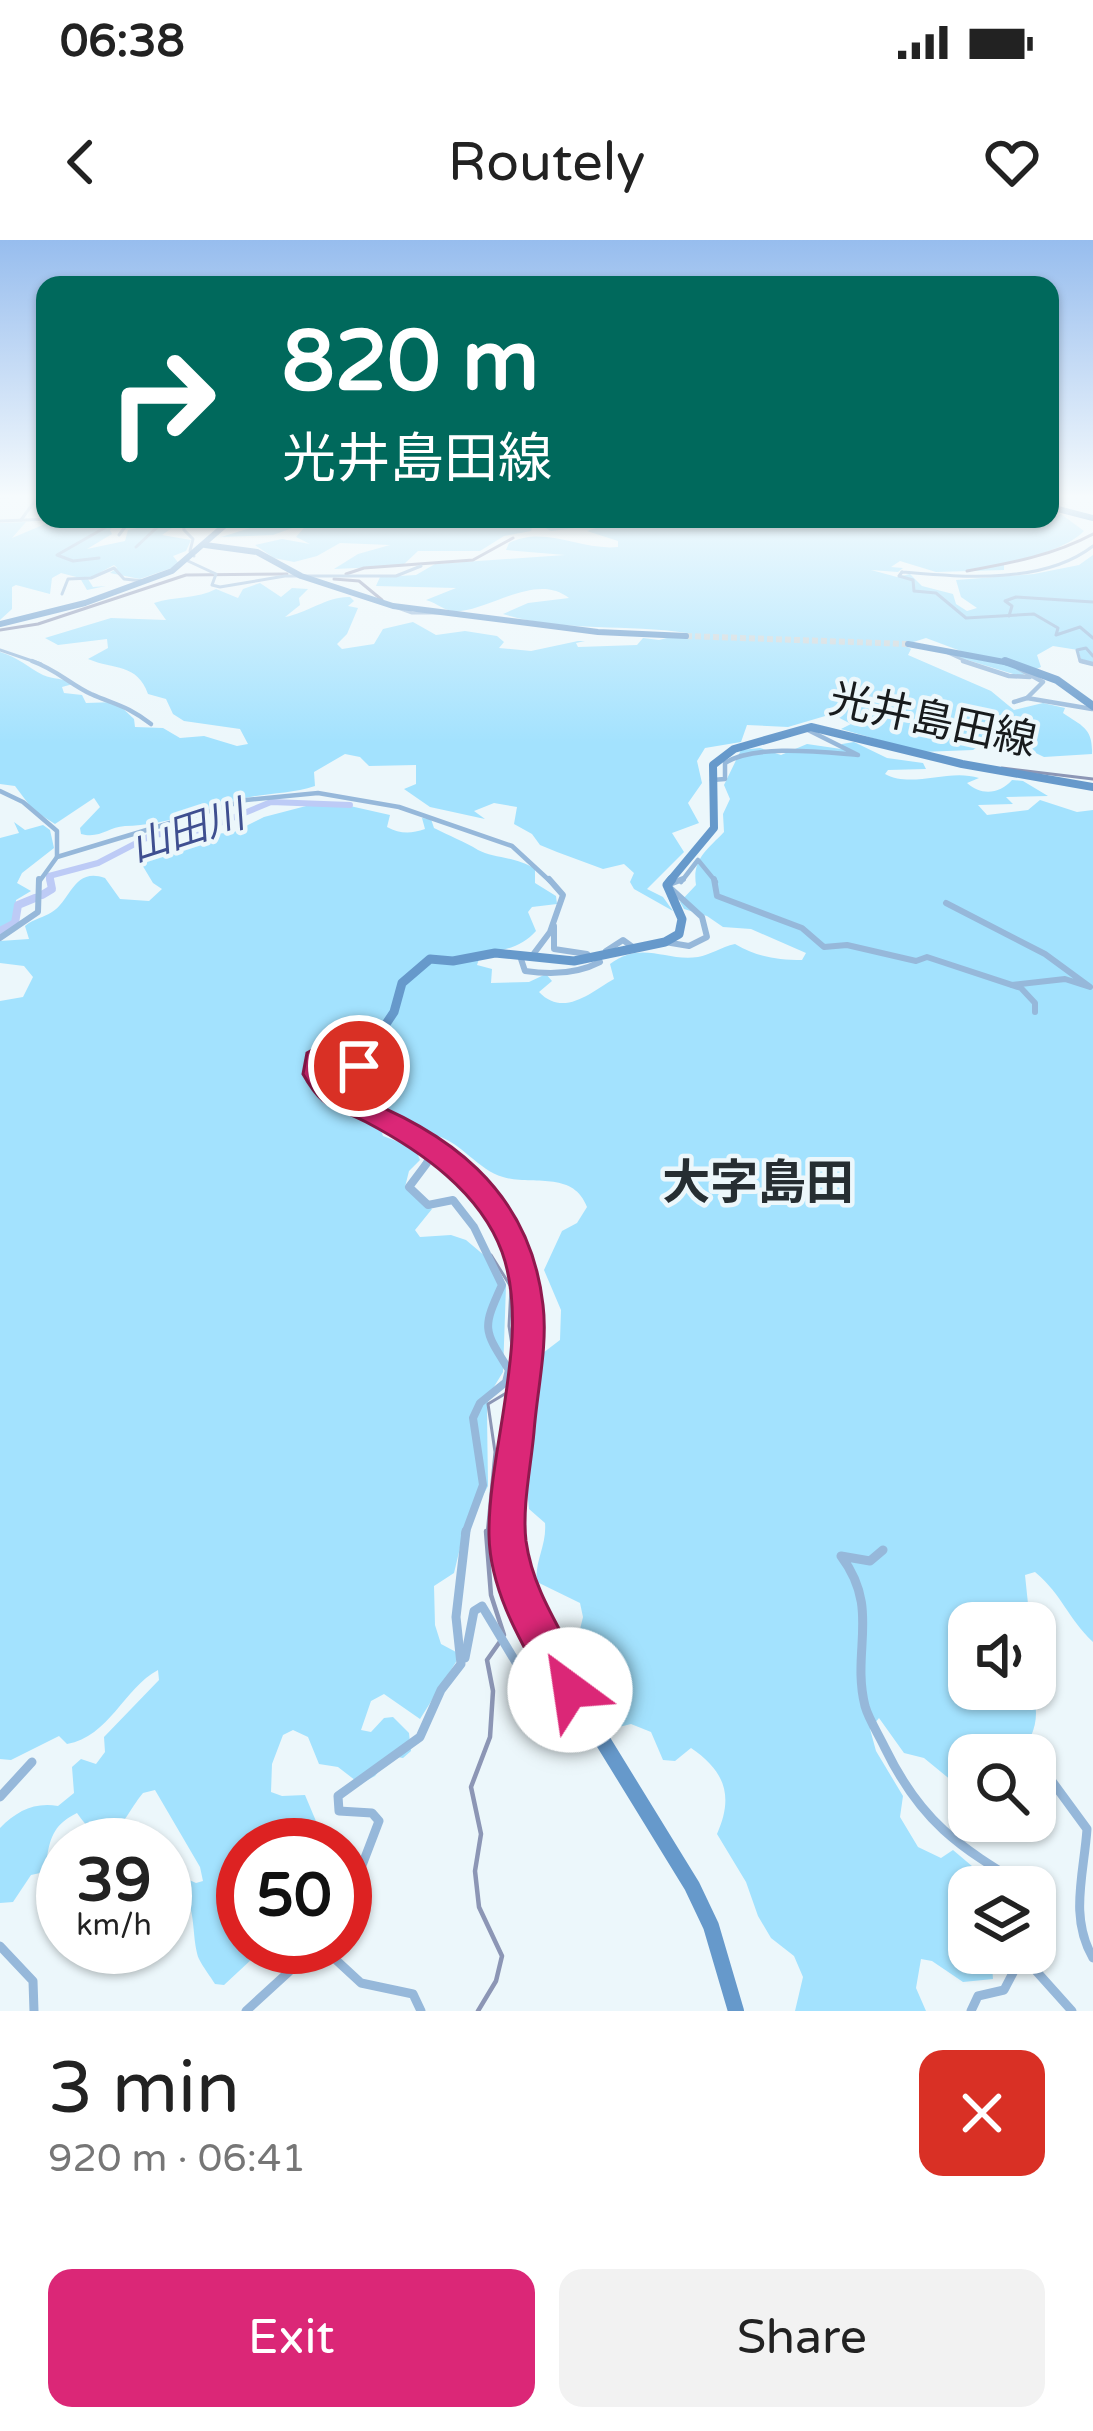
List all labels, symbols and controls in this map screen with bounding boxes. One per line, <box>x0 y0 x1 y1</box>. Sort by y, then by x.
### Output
text: 06:38 <box>60 15 185 69</box>
icon: back <box>48 129 114 195</box>
icon: heart <box>979 129 1045 195</box>
text: Routely <box>448 130 645 195</box>
text: 820 m <box>282 312 539 413</box>
icon: right <box>84 324 240 480</box>
text: 光井島田線 <box>282 427 552 492</box>
street label: 光井島田線 <box>825 674 1041 767</box>
water label: 山田川 <box>125 790 254 872</box>
pin <box>308 1015 410 1117</box>
icon: arrive <box>326 1033 392 1099</box>
district label: 大字島田 <box>662 1155 854 1213</box>
map controls <box>948 1602 1056 1974</box>
button: sound <box>948 1602 1056 1710</box>
position arrow <box>507 1627 633 1753</box>
button: search <box>948 1734 1056 1842</box>
speed limit sign: 50 <box>216 1818 372 1974</box>
text: 39 <box>76 1845 152 1917</box>
button: layers <box>948 1866 1056 1974</box>
text: km/h <box>76 1907 152 1944</box>
text: 3 min <box>48 2046 240 2133</box>
button: close <box>919 2050 1045 2176</box>
text: 920 m · 06:41 <box>48 2135 306 2182</box>
button: Exit <box>48 2269 535 2407</box>
button: Share <box>559 2269 1045 2407</box>

